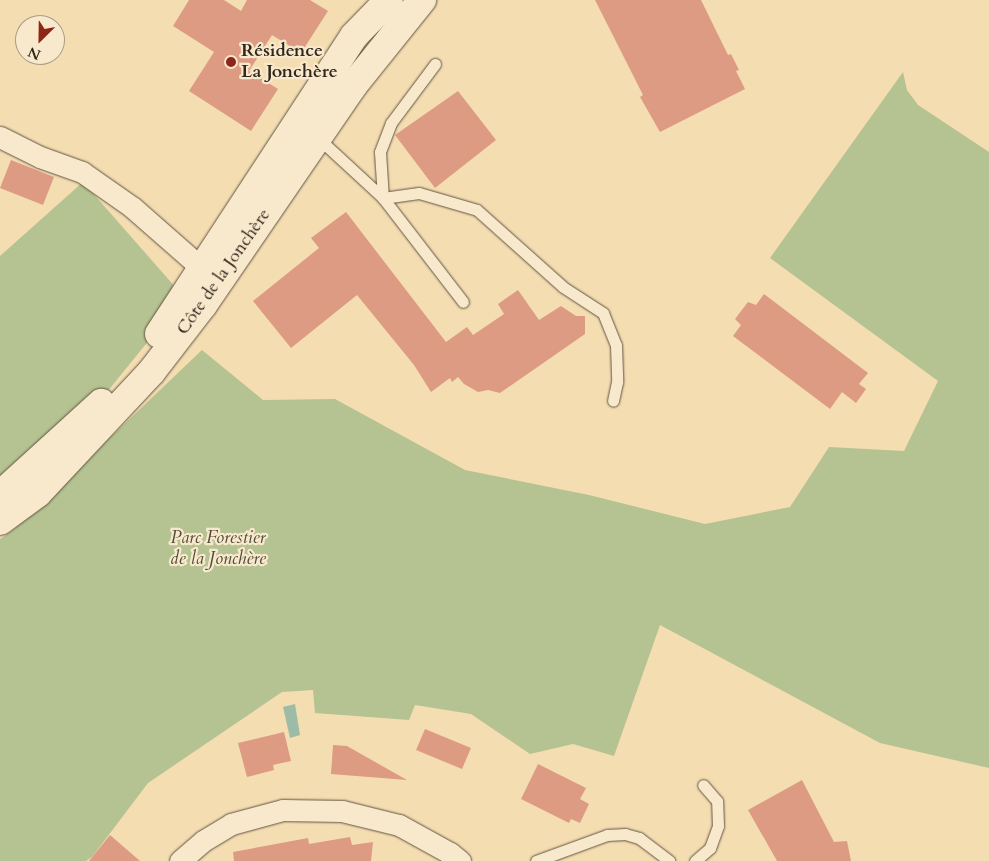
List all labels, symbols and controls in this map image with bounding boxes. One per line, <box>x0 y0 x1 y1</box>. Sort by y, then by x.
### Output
north arrow <box>15 15 65 65</box>
place label: Résidence La Jonchère <box>241 41 338 84</box>
text: N <box>25 42 44 64</box>
marker: Résidence La Jonchère <box>225 56 237 68</box>
street label: Côte de la Jonchère <box>172 205 276 339</box>
park label: Parc Forestier de la Jonchère <box>170 528 266 570</box>

